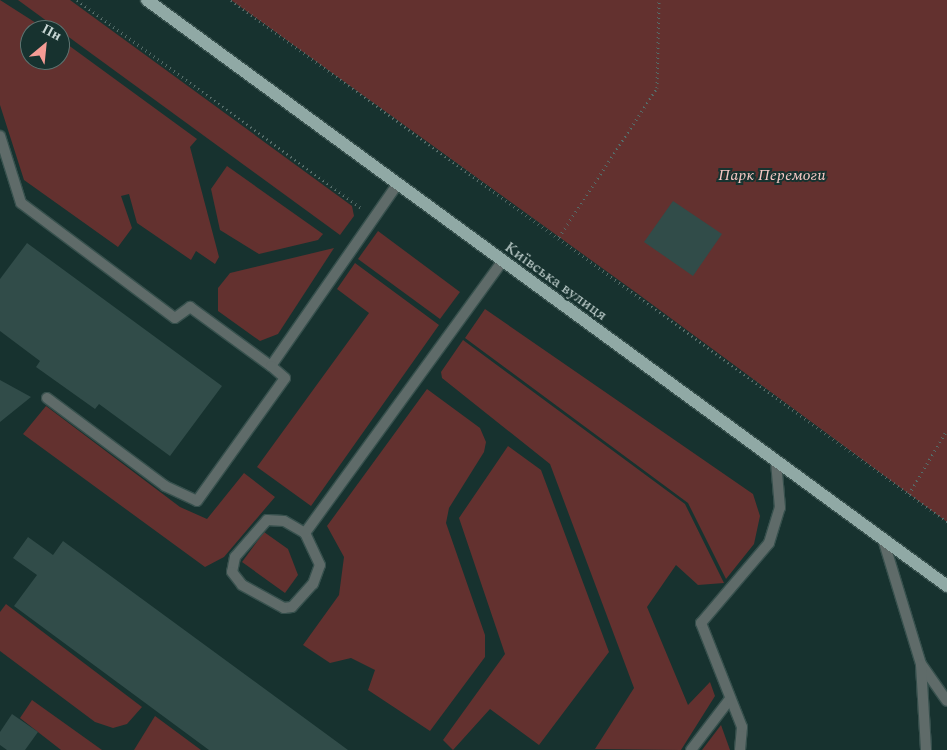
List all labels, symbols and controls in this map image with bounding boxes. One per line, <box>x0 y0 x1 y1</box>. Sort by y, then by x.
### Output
text: Пн <box>38 18 66 46</box>
north arrow <box>20 20 70 70</box>
park label: Парк Перемоги <box>718 165 826 185</box>
street label: Київська вулиця <box>501 237 611 325</box>

